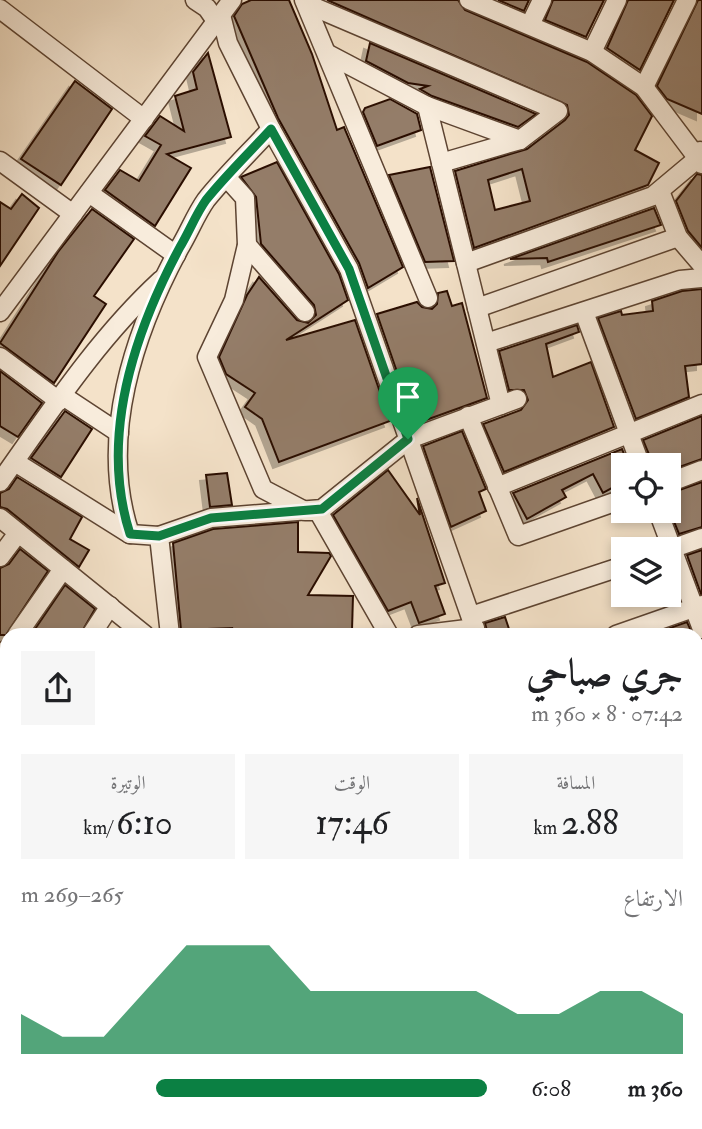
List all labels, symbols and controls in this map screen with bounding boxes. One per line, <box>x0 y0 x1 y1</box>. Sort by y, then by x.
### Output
pin <box>378 367 438 439</box>
icon: arrive <box>389 378 427 416</box>
map controls <box>611 453 681 607</box>
button: locate <box>611 453 681 523</box>
button: layers <box>611 537 681 607</box>
text: جري صباحي <box>527 649 683 697</box>
button: share <box>21 651 95 725</box>
text: 07:42 · 8 × 360 m <box>531 699 683 728</box>
text: الوتيرة <box>110 771 146 795</box>
text: الوقت <box>334 771 370 795</box>
text: المسافة <box>557 771 595 795</box>
text: 6:10 <box>116 801 173 845</box>
text: 17:46 <box>315 801 389 845</box>
text: 2.88 <box>561 801 619 845</box>
text: /km <box>83 816 116 840</box>
text: km <box>533 816 561 840</box>
text: 265–269 m <box>21 880 124 909</box>
text: الارتفاع <box>623 884 683 913</box>
text: 6:08 <box>531 1074 571 1103</box>
text: 360 m <box>628 1074 683 1103</box>

